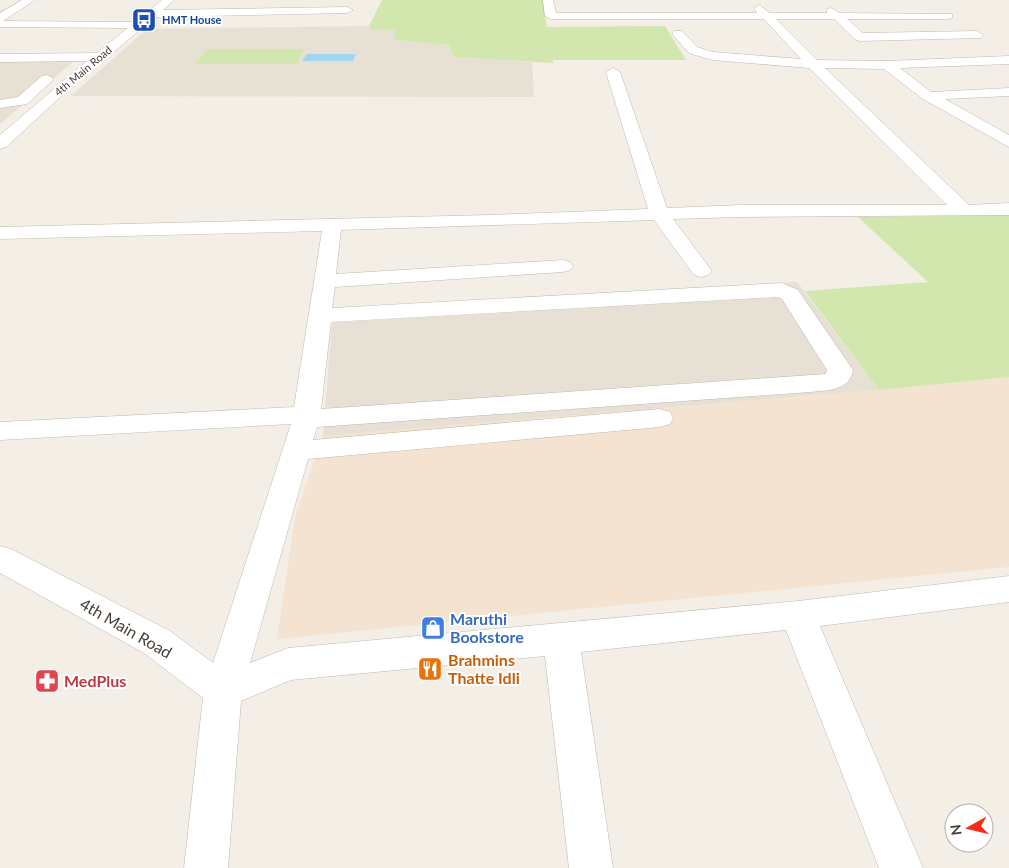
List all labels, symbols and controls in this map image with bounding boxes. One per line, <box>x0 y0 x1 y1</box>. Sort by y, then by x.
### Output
bus stop icon: HMT House <box>131 7 157 33</box>
place label: HMT House <box>162 13 221 26</box>
street label: 4th Main Road <box>51 43 114 98</box>
street label: 4th Main Road <box>77 594 176 662</box>
place label: Maruthi Bookstore <box>450 609 524 646</box>
shop icon: Maruthi Bookstore <box>420 615 446 641</box>
place label: Brahmins Thatte Idli <box>448 650 520 687</box>
restaurant icon: Brahmins Thatte Idli <box>417 656 443 682</box>
pharmacy icon: MedPlus <box>34 668 60 694</box>
place label: MedPlus <box>64 671 126 690</box>
north arrow <box>944 803 994 853</box>
text: N <box>946 823 965 836</box>

